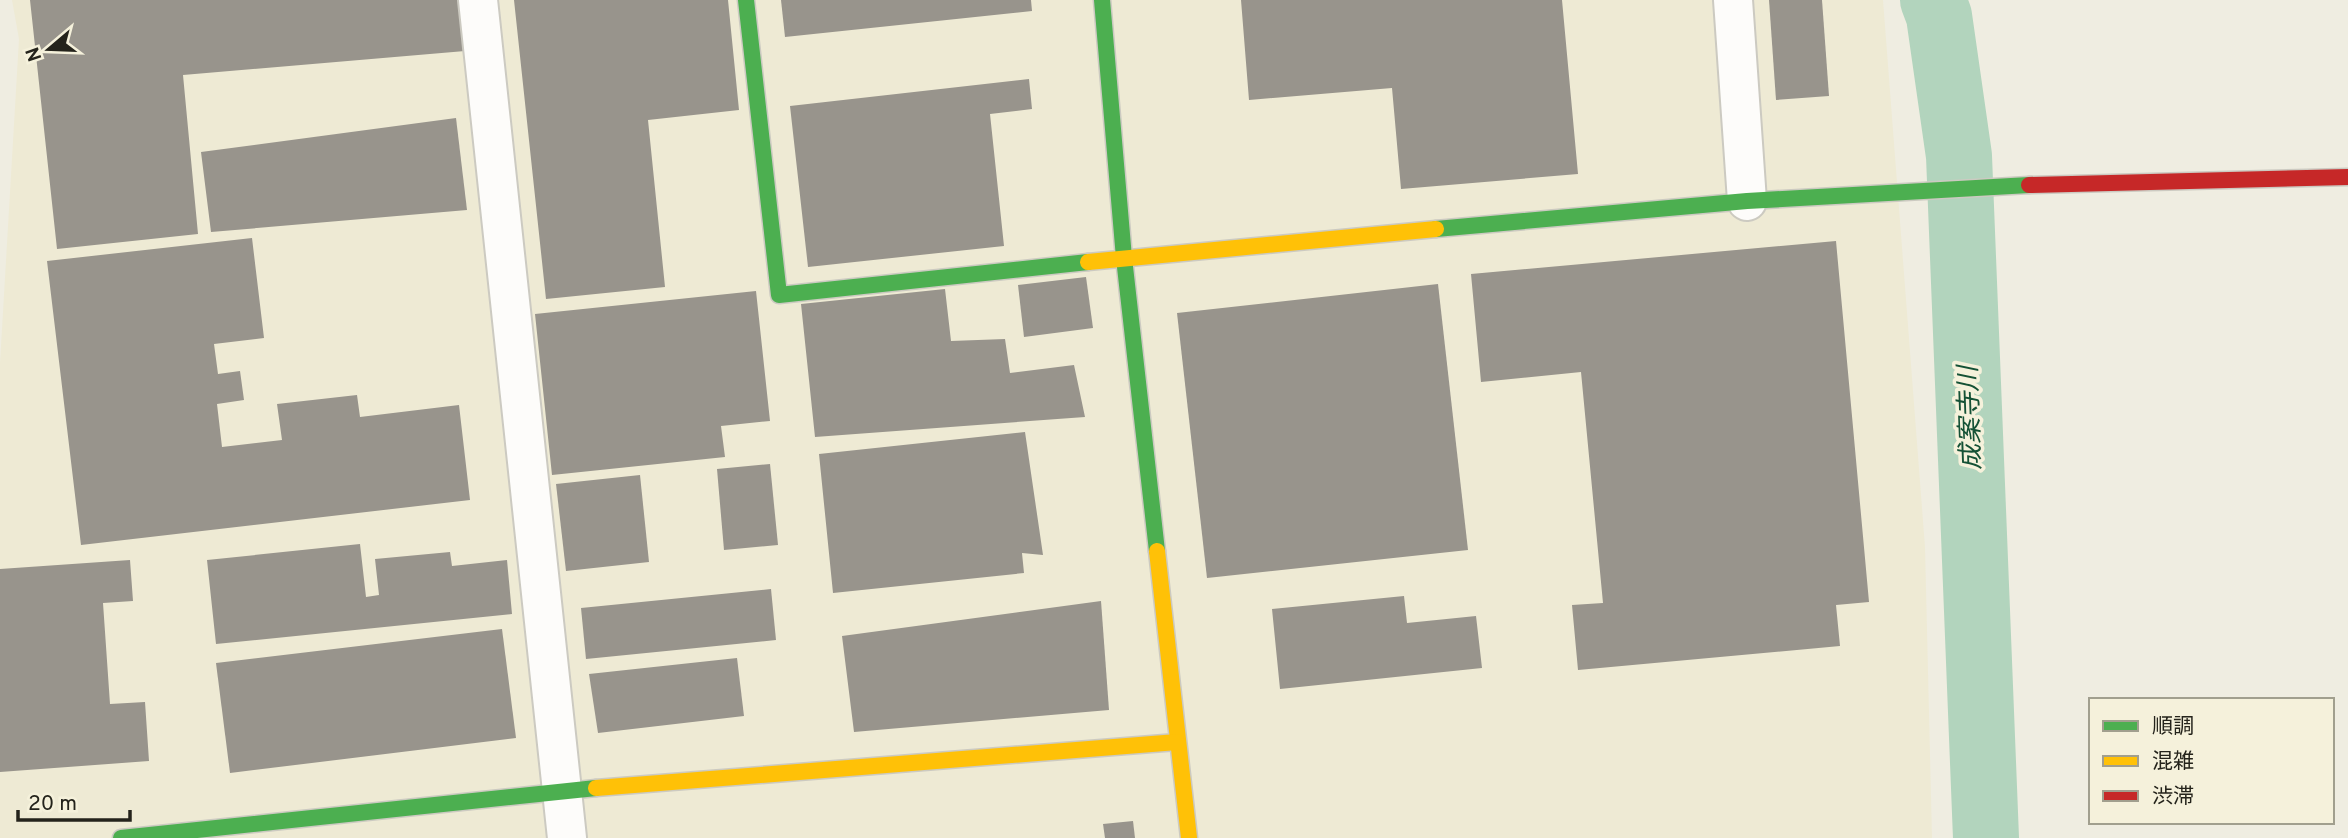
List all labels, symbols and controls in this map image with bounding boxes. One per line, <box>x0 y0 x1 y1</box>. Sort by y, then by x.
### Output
north arrow <box>14 14 84 84</box>
text: N <box>21 44 48 64</box>
water label: 成案寺川 <box>1953 362 1990 470</box>
legend <box>2089 698 2334 824</box>
text: 順調 <box>2152 714 2194 741</box>
text: 混雑 <box>2152 749 2194 776</box>
scale bar <box>18 778 130 822</box>
text: 渋滞 <box>2152 784 2194 811</box>
text: 20 m <box>28 791 77 818</box>

